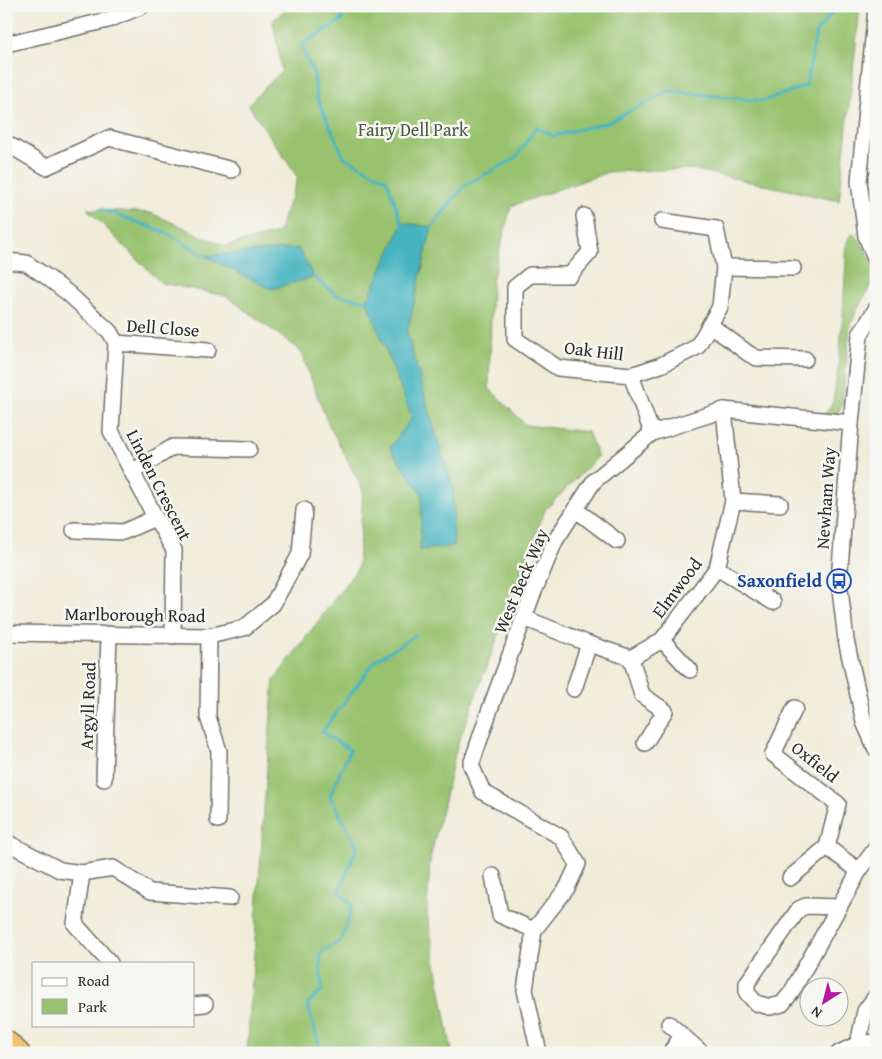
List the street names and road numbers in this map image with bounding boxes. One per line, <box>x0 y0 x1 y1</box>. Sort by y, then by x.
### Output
street label: Dell Close <box>126 311 200 344</box>
street label: Oak Hill <box>563 333 625 368</box>
street label: Linden Crescent <box>120 425 199 546</box>
street label: Newham Way <box>808 446 843 550</box>
street label: West Beck Way <box>486 524 555 638</box>
street label: Elmwood <box>645 552 708 624</box>
street label: Marlborough Road <box>64 600 206 629</box>
street label: Argyll Road <box>72 661 103 750</box>
street label: Oxfield <box>786 734 845 789</box>

